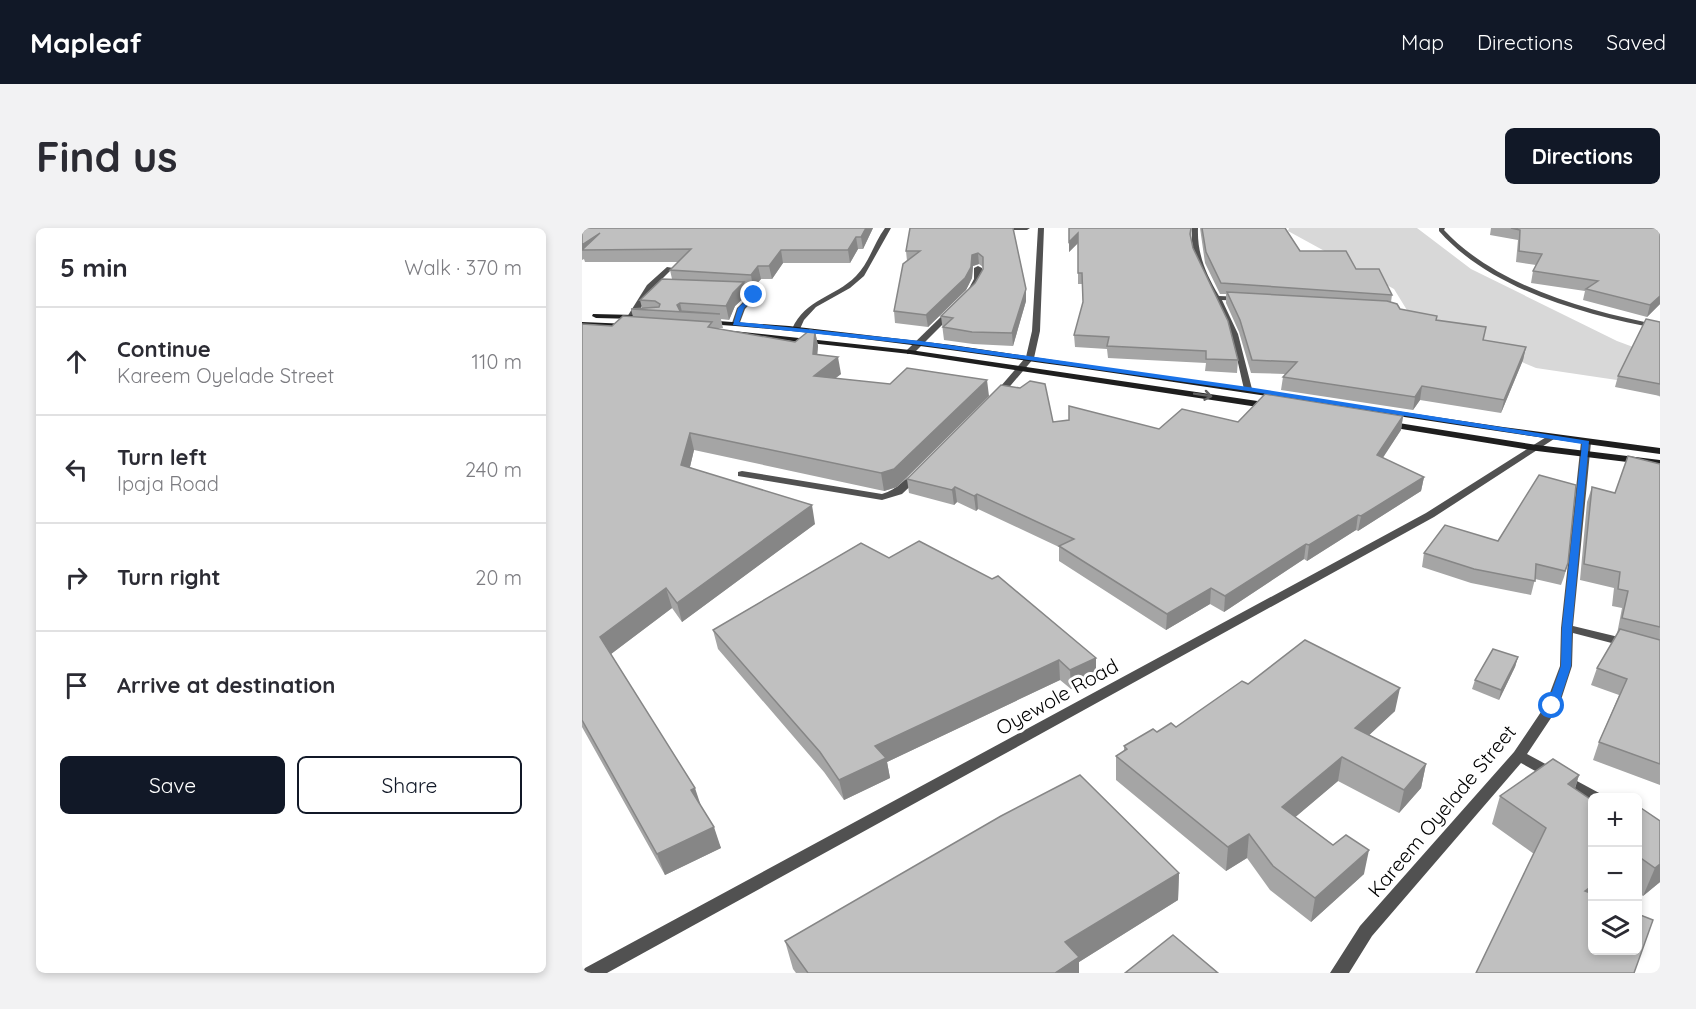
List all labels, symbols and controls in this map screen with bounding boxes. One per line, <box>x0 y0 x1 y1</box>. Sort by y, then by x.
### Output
text: Mapleaf <box>30 25 142 60</box>
text: Map <box>1401 29 1444 55</box>
text: Directions <box>1477 29 1573 55</box>
text: Saved <box>1606 29 1666 55</box>
button: Directions <box>1505 128 1660 184</box>
text: Find us <box>36 130 178 183</box>
text: 5 min <box>60 251 128 284</box>
text: Walk · 370 m <box>404 255 522 280</box>
route end <box>740 281 766 307</box>
text: Continue <box>117 335 211 363</box>
icon: ahead <box>60 345 93 378</box>
text: 110 m <box>472 349 522 374</box>
text: Kareem Oyelade Street <box>117 363 334 388</box>
one-way arrow <box>1193 390 1212 401</box>
text: Turn left <box>117 443 207 471</box>
icon: left <box>60 453 93 486</box>
text: 240 m <box>465 457 522 482</box>
text: Ipaja Road <box>117 471 219 496</box>
icon: right <box>60 561 93 594</box>
text: Turn right <box>117 563 221 591</box>
text: 20 m <box>475 565 522 590</box>
street label: Oyewole Road <box>991 653 1122 740</box>
icon: arrive <box>60 669 93 702</box>
text: Arrive at destination <box>117 671 335 699</box>
route start <box>1538 692 1564 718</box>
street label: Kareem Oyelade Street <box>1362 719 1521 902</box>
button: Save <box>60 756 285 814</box>
button: Share <box>297 756 522 814</box>
map controls <box>1588 793 1642 955</box>
button: + <box>1588 793 1642 847</box>
button: − <box>1588 847 1642 901</box>
button: layers <box>1588 901 1642 955</box>

